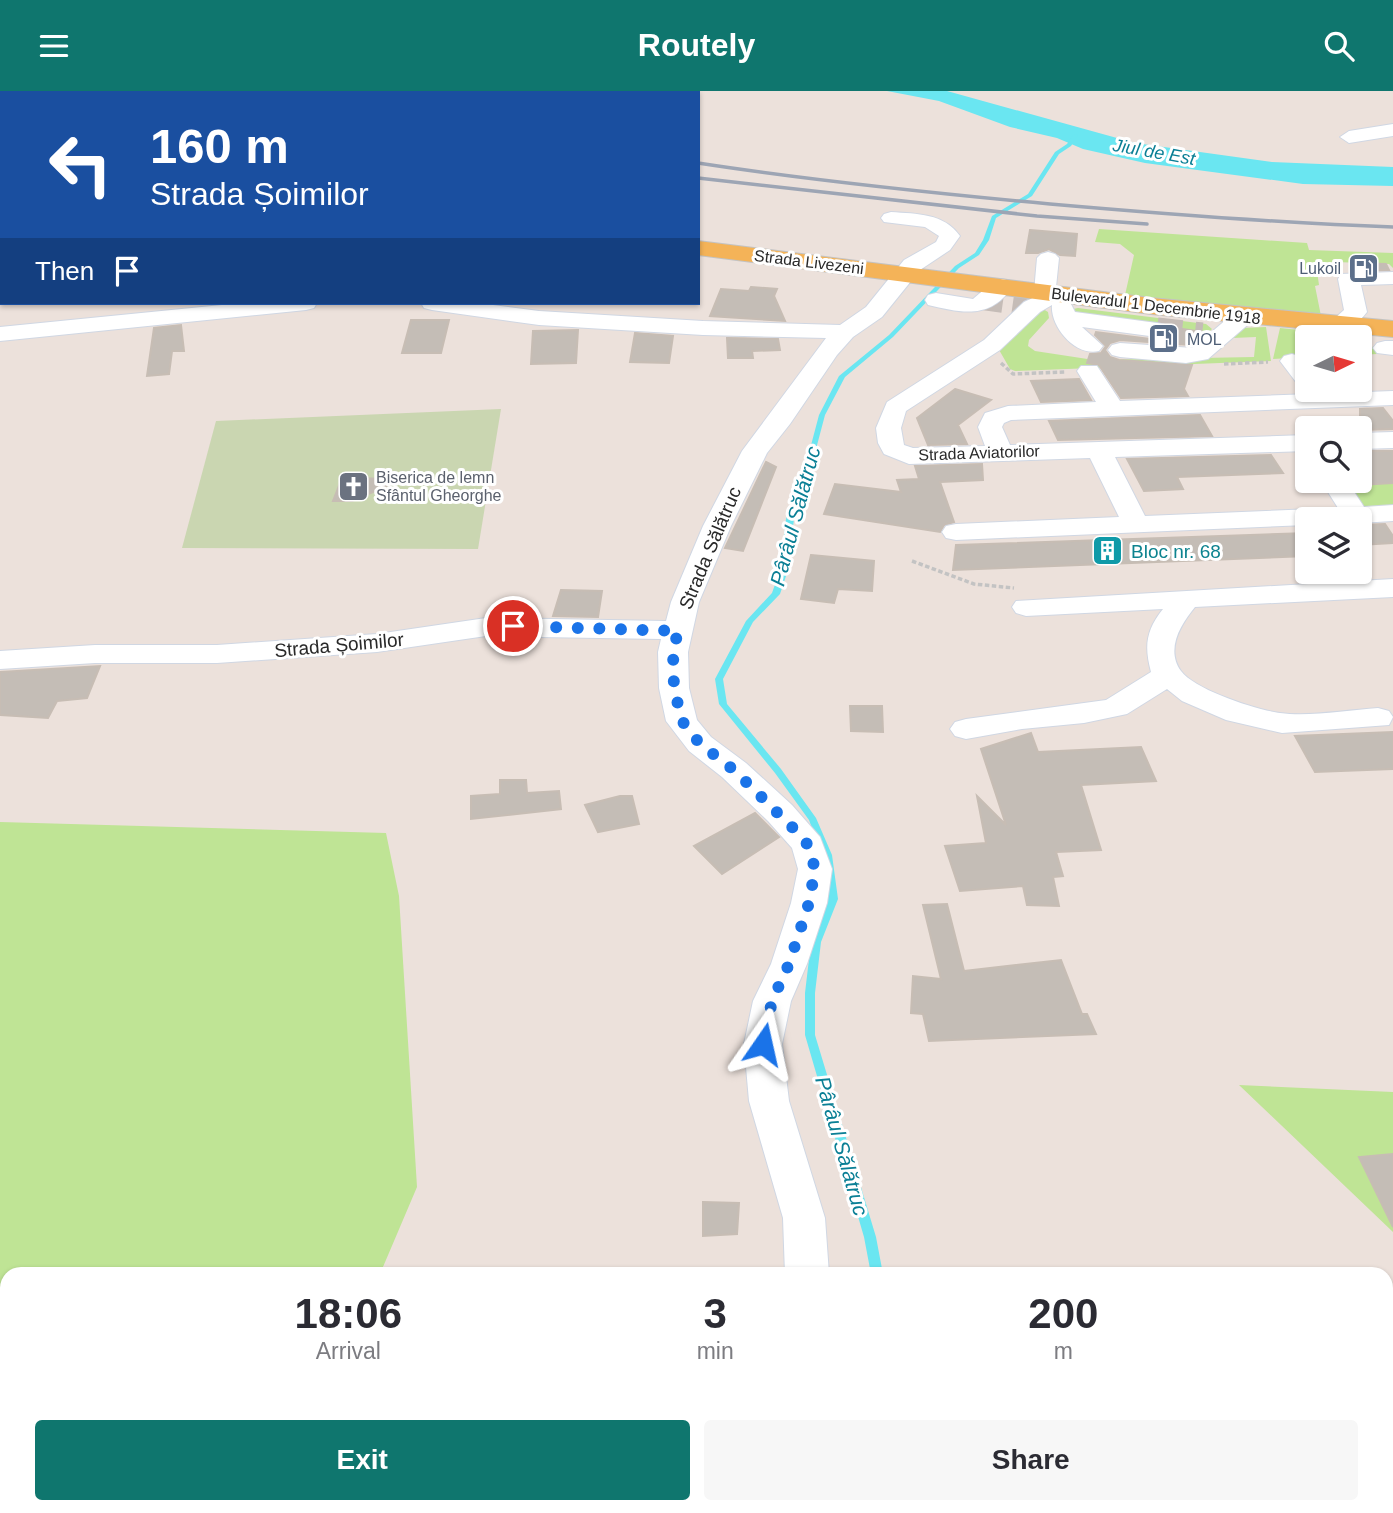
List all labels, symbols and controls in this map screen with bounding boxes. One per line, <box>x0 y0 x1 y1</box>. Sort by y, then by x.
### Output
icon: menu <box>35 27 73 65</box>
text: Routely <box>638 27 755 63</box>
icon: search <box>1320 27 1358 65</box>
icon: left <box>35 119 126 210</box>
text: 160 m <box>150 119 289 173</box>
water label: Jiul de Est <box>1110 135 1198 169</box>
text: Strada Șoimilor <box>150 176 369 212</box>
street label: Strada Livezeni <box>753 247 865 277</box>
fuel station icon: Lukoil <box>1347 251 1381 285</box>
icon: arrive <box>108 252 146 290</box>
text: Then <box>35 256 94 286</box>
place label: Lukoil <box>1299 260 1341 277</box>
street label: Bulevardul 1 Decembrie 1918 <box>1050 285 1262 327</box>
fuel station icon: MOL <box>1147 322 1181 356</box>
north arrow <box>1295 325 1372 403</box>
map controls <box>1295 325 1372 584</box>
place label: MOL <box>1187 331 1222 348</box>
button: search <box>1295 416 1372 493</box>
street label: Strada Aviatorilor <box>918 442 1041 464</box>
water label: Pârâul Sălătruc <box>765 443 825 588</box>
church icon: Biserica de lemn Sfântul Gheorghe <box>336 469 370 503</box>
place label: Biserica de lemn Sfântul Gheorghe <box>376 469 502 504</box>
street label: Strada Sălătruc <box>675 484 745 612</box>
button: layers <box>1295 507 1372 584</box>
building icon: Bloc nr. 68 <box>1091 534 1125 568</box>
place label: Bloc nr. 68 <box>1131 541 1221 562</box>
pin <box>483 596 543 656</box>
icon: arrive <box>494 607 532 645</box>
street label: Strada Șoimilor <box>273 629 405 661</box>
position arrow <box>726 1007 800 1081</box>
water label: Pârâul Sălătruc <box>811 1074 873 1219</box>
text: 18:06 <box>295 1290 402 1337</box>
text: 3 <box>703 1290 727 1337</box>
text: 200 <box>1028 1290 1098 1337</box>
text: Arrival <box>316 1338 381 1364</box>
text: min <box>697 1338 734 1364</box>
text: m <box>1054 1338 1073 1364</box>
button: Exit <box>35 1420 690 1500</box>
button: Share <box>704 1420 1358 1500</box>

